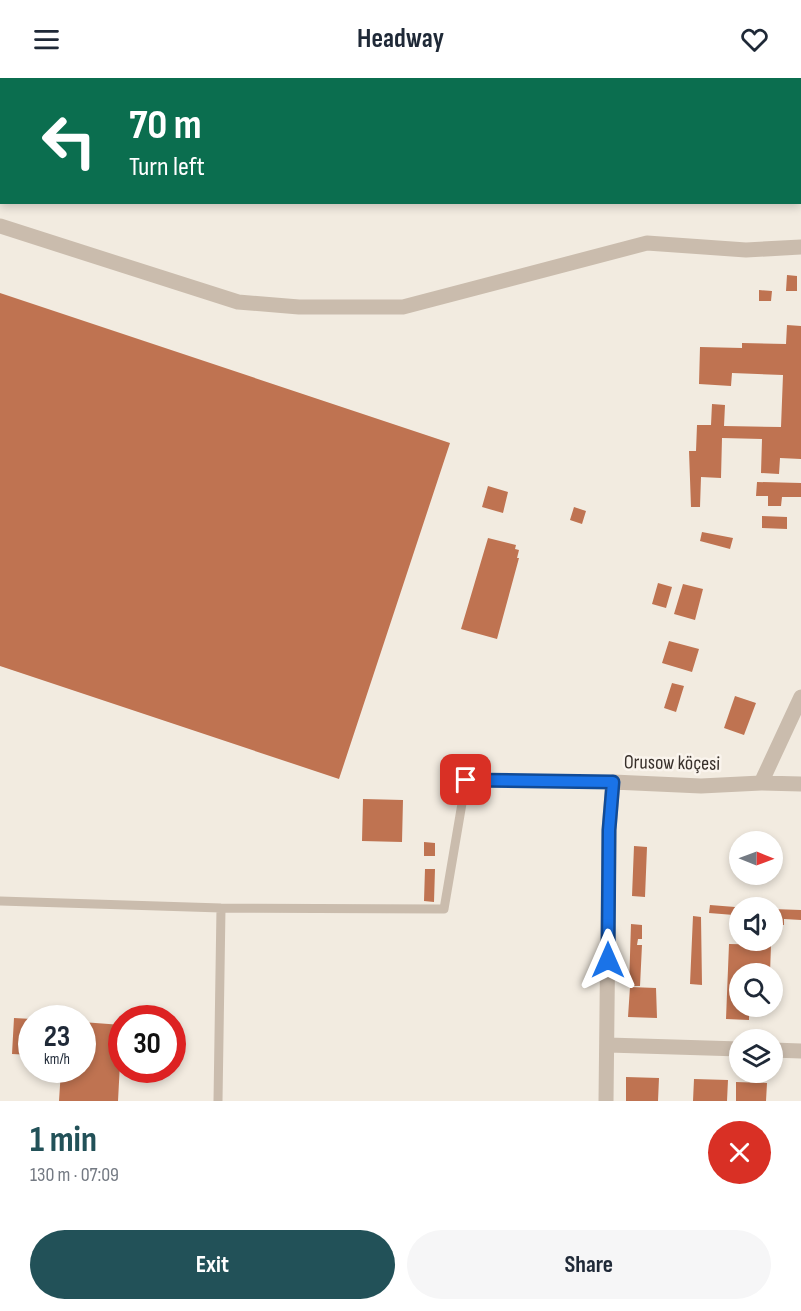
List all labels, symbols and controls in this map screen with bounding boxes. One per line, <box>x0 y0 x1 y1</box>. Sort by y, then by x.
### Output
icon: menu <box>30 23 63 56</box>
text: Headway <box>357 23 444 55</box>
icon: heart <box>738 23 771 56</box>
text: 70 m <box>129 100 202 151</box>
icon: left <box>30 102 108 180</box>
text: Turn left <box>129 151 205 183</box>
street label: Orusow köçesi <box>624 750 720 776</box>
pin <box>440 754 491 805</box>
icon: arrive <box>449 763 482 796</box>
north arrow <box>729 831 783 885</box>
map controls <box>729 831 783 1083</box>
button: sound <box>729 897 783 951</box>
position arrow <box>576 928 640 992</box>
button: search <box>729 963 783 1017</box>
speed limit sign: 30 <box>108 1005 186 1083</box>
text: 23 <box>44 1019 70 1055</box>
button: layers <box>729 1029 783 1083</box>
text: km/h <box>44 1050 70 1069</box>
text: 1 min <box>30 1119 97 1162</box>
button: close <box>708 1121 771 1184</box>
text: 130 m · 07:09 <box>30 1163 119 1187</box>
button: Exit <box>30 1230 395 1299</box>
button: Share <box>407 1230 771 1299</box>

